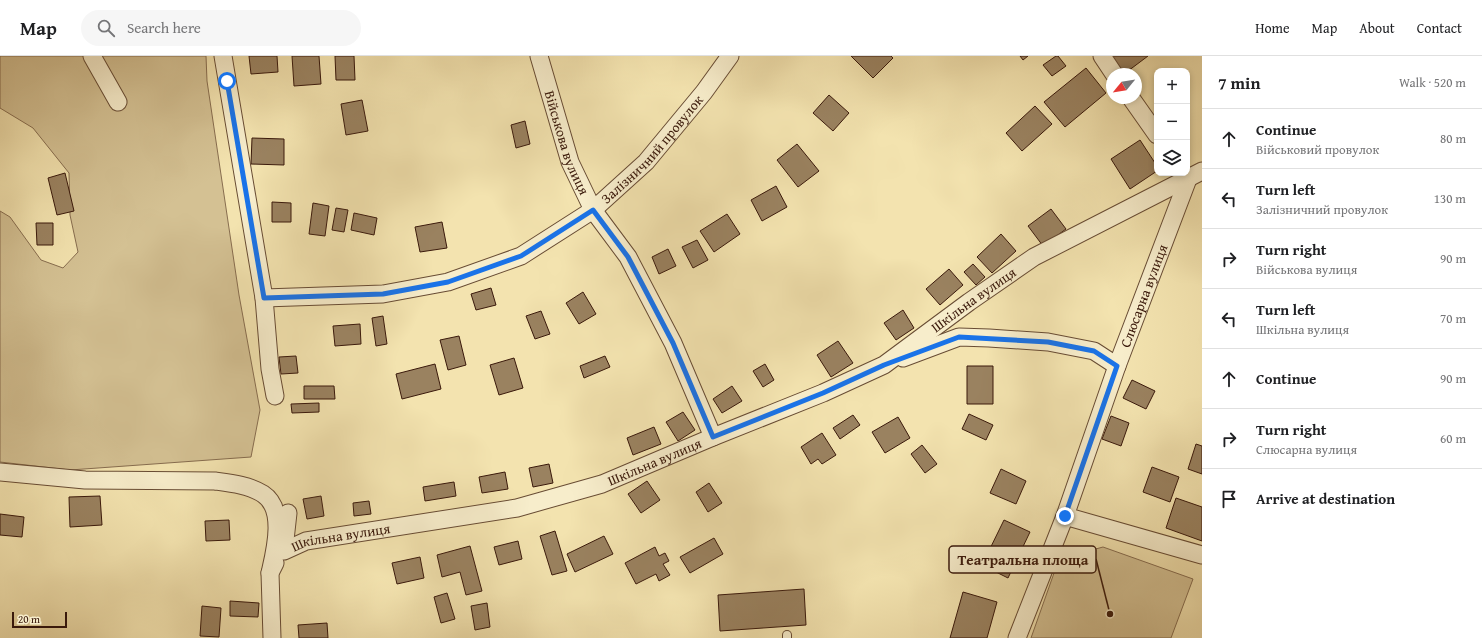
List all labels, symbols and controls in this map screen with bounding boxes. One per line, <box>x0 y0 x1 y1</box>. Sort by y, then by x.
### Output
search box <box>81 10 361 46</box>
text: Map <box>20 14 57 42</box>
icon: search <box>95 17 117 39</box>
text: Search here <box>127 17 201 38</box>
text: Home <box>1255 18 1290 38</box>
text: Map <box>1312 18 1337 38</box>
text: About <box>1359 18 1395 38</box>
text: Contact <box>1417 18 1462 38</box>
north arrow <box>1106 68 1142 104</box>
map controls <box>1154 68 1190 176</box>
button: + <box>1154 68 1190 104</box>
text: 7 min <box>1218 70 1260 95</box>
route start <box>218 72 236 90</box>
text: Walk · 520 m <box>1399 73 1466 92</box>
street label: Військова вулиця <box>540 88 594 198</box>
street label: Залізничний провулок <box>596 90 708 208</box>
button: − <box>1154 104 1190 140</box>
text: Continue <box>1256 119 1317 140</box>
icon: ahead <box>1218 128 1240 150</box>
text: 80 m <box>1440 129 1466 148</box>
button: layers <box>1154 140 1190 176</box>
text: Військовий провулок <box>1256 140 1379 159</box>
text: Turn left <box>1256 179 1315 200</box>
icon: left <box>1218 188 1240 210</box>
text: 130 m <box>1434 189 1466 208</box>
text: Залізничний провулок <box>1256 200 1388 219</box>
text: Turn right <box>1256 239 1327 260</box>
street label: Слюсарна вулиця <box>1115 241 1172 350</box>
icon: right <box>1218 248 1240 270</box>
text: 90 m <box>1440 249 1466 268</box>
text: Військова вулиця <box>1256 260 1357 279</box>
street label: Шкільна вулиця <box>927 262 1020 337</box>
text: Turn left <box>1256 299 1315 320</box>
icon: left <box>1218 308 1240 330</box>
text: 70 m <box>1440 309 1466 328</box>
text: Шкільна вулиця <box>1256 320 1349 339</box>
icon: ahead <box>1218 368 1240 390</box>
text: Continue <box>1256 368 1317 389</box>
text: 90 m <box>1440 369 1466 388</box>
text: Turn right <box>1256 419 1327 440</box>
icon: right <box>1218 428 1240 450</box>
text: 60 m <box>1440 429 1466 448</box>
street label: Шкільна вулиця <box>604 433 705 491</box>
text: Слюсарна вулиця <box>1256 440 1357 459</box>
icon: arrive <box>1218 488 1240 510</box>
text: Arrive at destination <box>1256 488 1395 509</box>
route end <box>1056 507 1074 525</box>
street label: Шкільна вулиця <box>288 518 392 556</box>
callout: Театральна площа <box>949 546 1096 573</box>
text: Театральна площа <box>958 549 1089 570</box>
scale bar <box>12 610 67 629</box>
text: 20 m <box>18 611 40 627</box>

